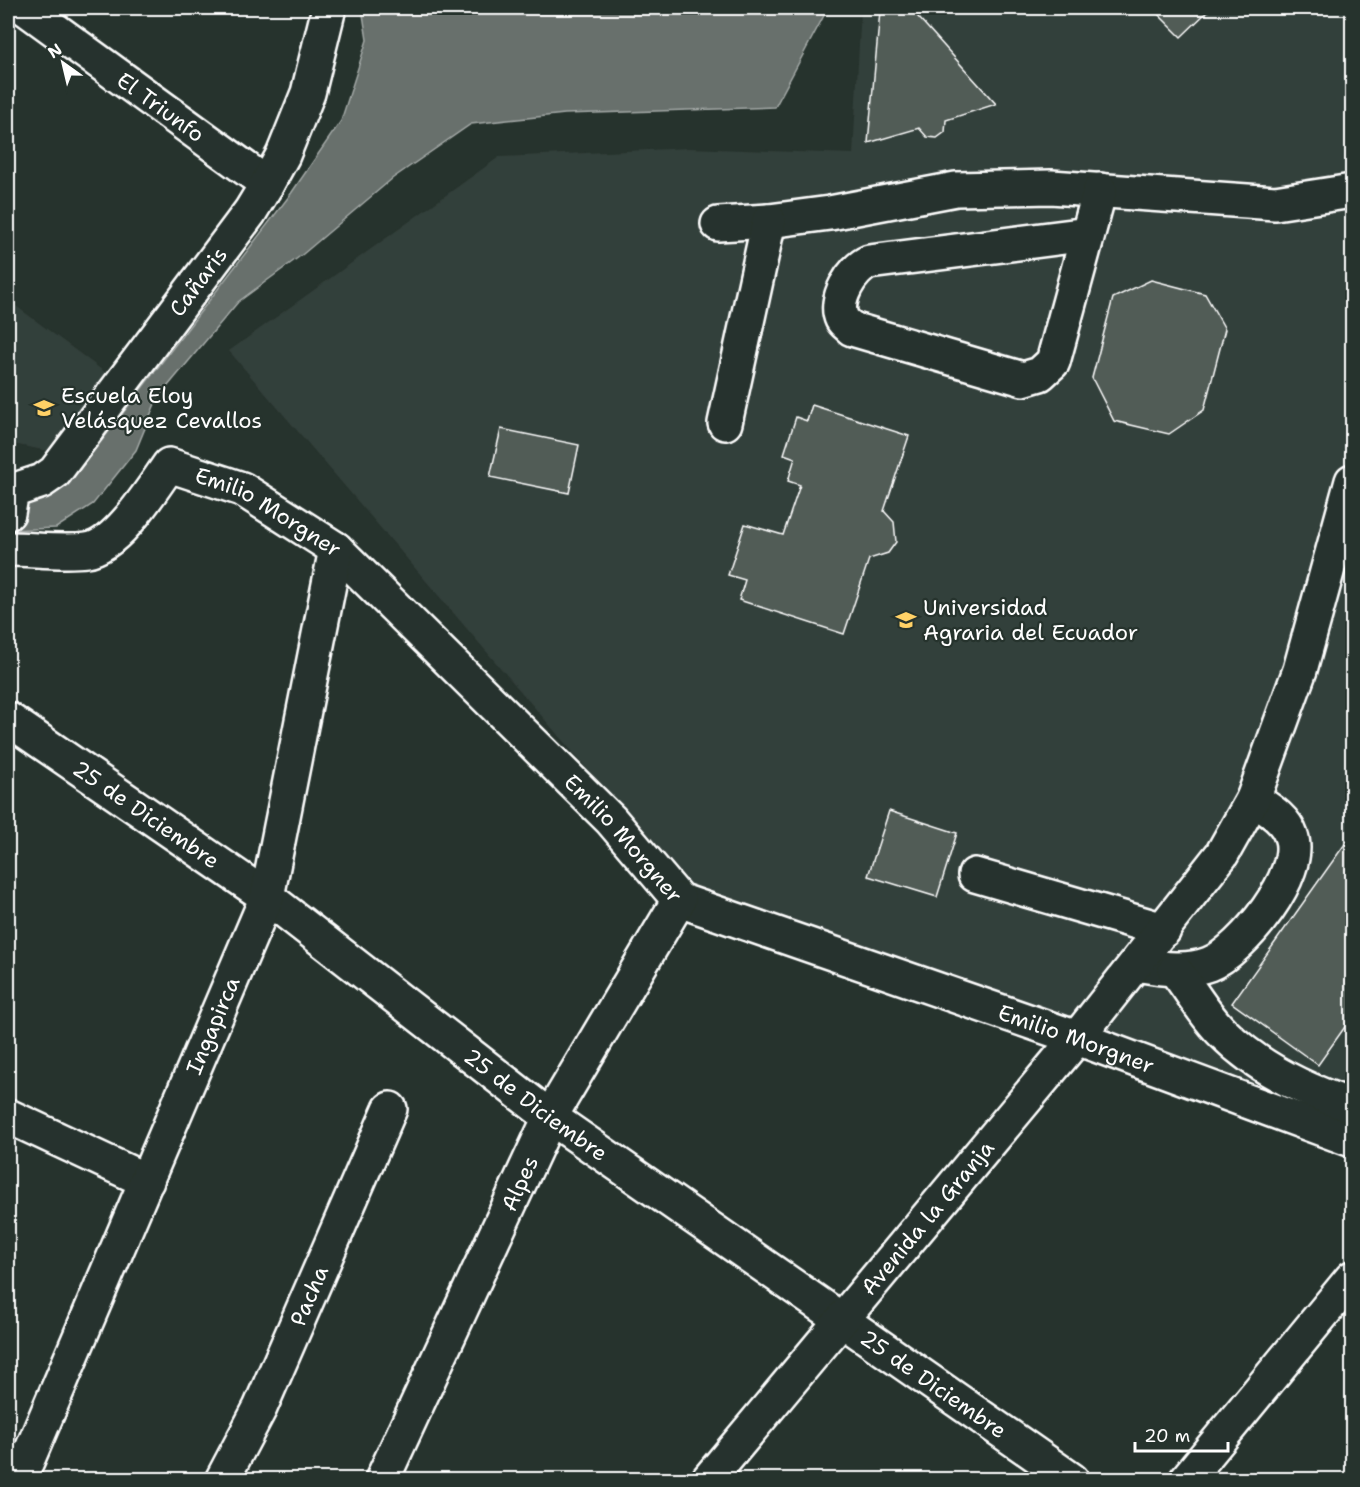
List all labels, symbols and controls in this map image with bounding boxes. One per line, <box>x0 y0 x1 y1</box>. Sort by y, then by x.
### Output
north arrow <box>33 33 93 93</box>
text: N <box>44 39 66 63</box>
street label: El Triunfo <box>111 66 210 149</box>
street label: Cañaris <box>163 241 234 322</box>
place label: Escuela Eloy Velásquez Cevallos <box>61 381 262 435</box>
school or university icon: Escuela Eloy Velásquez Cevallos <box>32 396 56 420</box>
street label: Emilio Morgner <box>191 461 347 564</box>
place label: Universidad Agraria del Ecuador <box>923 593 1138 647</box>
school or university icon: Universidad Agraria del Ecuador <box>894 608 918 632</box>
street label: 25 de Diciembre <box>67 754 225 875</box>
street label: Emilio Morgner <box>558 768 689 909</box>
street label: Ingapirca <box>179 972 247 1079</box>
street label: Emilio Morgner <box>994 998 1159 1080</box>
street label: 25 de Diciembre <box>458 1042 613 1168</box>
street label: Avenida la Granja <box>854 1134 1001 1301</box>
street label: Alpes <box>494 1151 545 1216</box>
street label: Pacha <box>283 1261 335 1330</box>
street label: 25 de Diciembre <box>854 1323 1012 1445</box>
scale bar <box>1135 1415 1228 1453</box>
text: 20 m <box>1144 1424 1190 1448</box>

